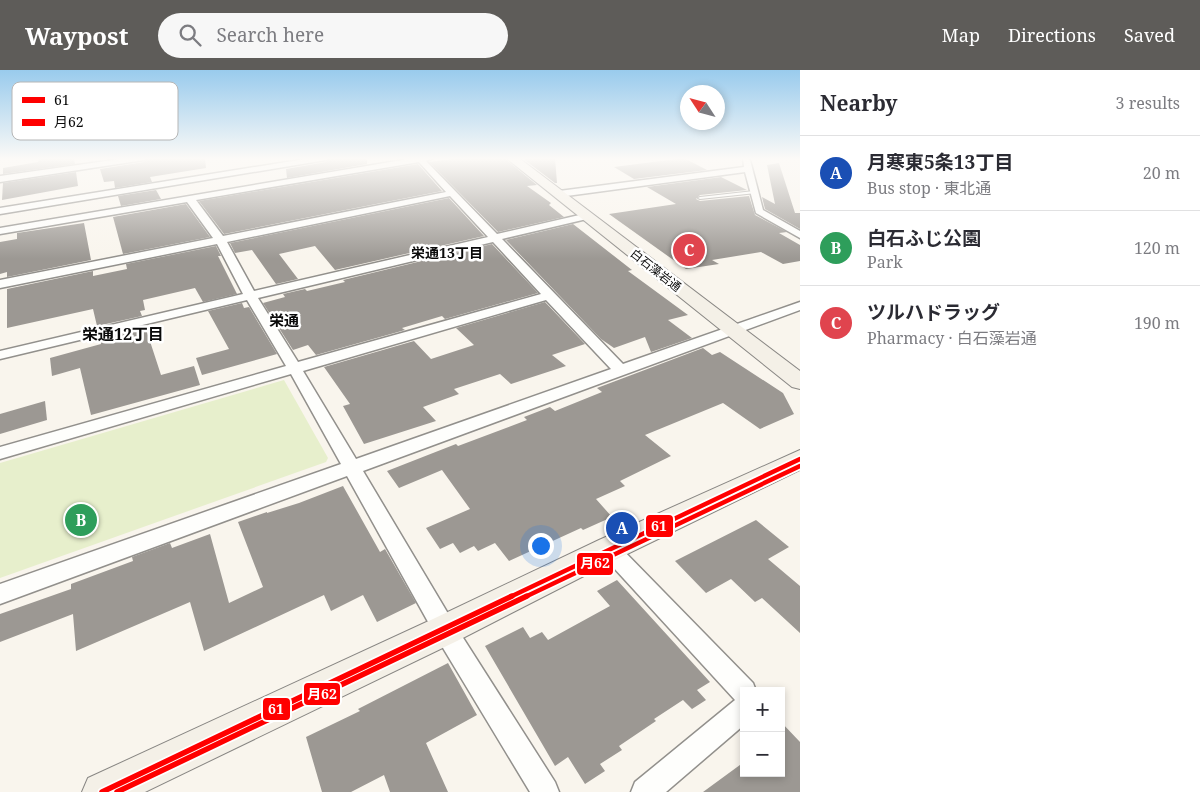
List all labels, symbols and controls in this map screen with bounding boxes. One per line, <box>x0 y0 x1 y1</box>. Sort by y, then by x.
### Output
search box <box>158 13 508 58</box>
text: Waypost <box>25 19 128 52</box>
icon: search <box>176 21 204 49</box>
text: Search here <box>216 22 324 48</box>
text: Map <box>942 23 980 47</box>
text: Directions <box>1008 23 1096 47</box>
text: Saved <box>1124 23 1175 47</box>
legend <box>12 82 178 140</box>
north arrow <box>680 85 725 130</box>
text: Nearby <box>820 89 898 117</box>
text: 61 <box>54 90 70 109</box>
text: 3 results <box>1116 92 1180 114</box>
text: 月62 <box>54 112 84 131</box>
text: 月寒東5条13丁目 <box>867 149 1013 175</box>
text: A <box>830 162 842 184</box>
text: 20 m <box>1143 162 1180 184</box>
text: Bus stop · 東北通 <box>867 177 991 199</box>
text: 白石ふじ公園 <box>867 225 981 251</box>
pin: C <box>673 231 705 269</box>
text: B <box>831 237 841 259</box>
text: 120 m <box>1134 237 1180 259</box>
district label: 栄通13丁目 <box>411 243 483 262</box>
street label: 白石藻岩通 <box>627 245 685 295</box>
text: Park <box>867 251 903 273</box>
text: ツルハドラッグ <box>867 299 1000 325</box>
district label: 栄通 <box>269 310 299 330</box>
text: C <box>831 312 841 334</box>
text: 190 m <box>1134 312 1180 334</box>
district label: 栄通12丁目 <box>82 323 164 345</box>
text: Pharmacy · 白石藻岩通 <box>867 327 1037 349</box>
pin: B <box>65 501 97 539</box>
pin: A <box>606 509 638 547</box>
line badge: 61 <box>645 514 674 538</box>
text: 61 <box>651 516 667 535</box>
your location <box>528 533 554 559</box>
line badge: 月62 <box>576 552 614 576</box>
text: 月62 <box>580 553 610 572</box>
line badge: 月62 <box>303 682 341 706</box>
text: 月62 <box>307 684 337 703</box>
map controls <box>740 687 785 777</box>
button: + <box>740 687 785 732</box>
line badge: 61 <box>262 697 291 721</box>
text: 61 <box>268 699 284 718</box>
button: − <box>740 732 785 777</box>

